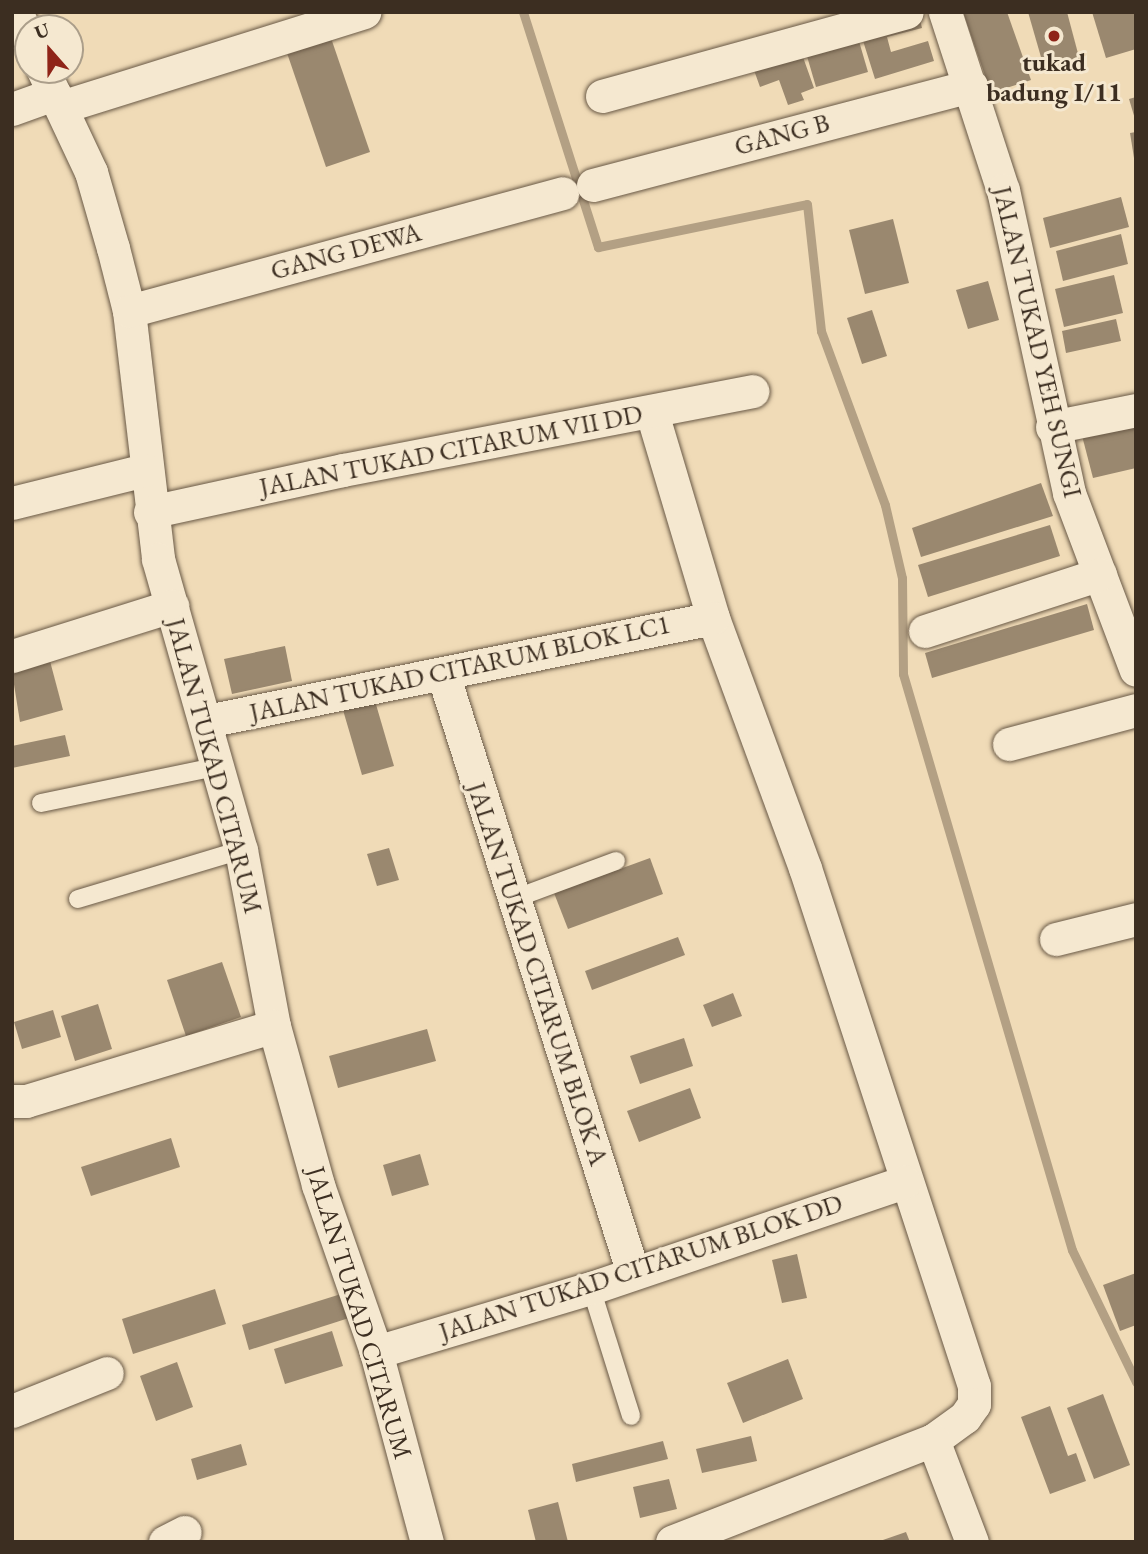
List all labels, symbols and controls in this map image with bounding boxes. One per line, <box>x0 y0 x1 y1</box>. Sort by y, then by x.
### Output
north arrow <box>14 14 84 84</box>
text: U <box>31 17 53 45</box>
marker: tukad badung I/11 <box>1046 28 1062 44</box>
place label: tukad badung I/11 <box>986 47 1122 108</box>
street label: GANG B <box>731 107 833 163</box>
street label: JALAN TUKAD YEH SUNGI <box>986 183 1088 501</box>
street label: GANG DEWA <box>267 217 425 287</box>
street label: JALAN TUKAD CITARUM VII DD <box>257 399 645 503</box>
street label: JALAN TUKAD CITARUM BLOK LC1 <box>247 609 673 729</box>
street label: JALAN TUKAD CITARUM <box>160 615 268 917</box>
street label: JALAN TUKAD CITARUM BLOK A <box>460 779 614 1169</box>
street label: JALAN TUKAD CITARUM <box>300 1163 418 1463</box>
street label: JALAN TUKAD CITARUM BLOK DD <box>435 1188 847 1348</box>

